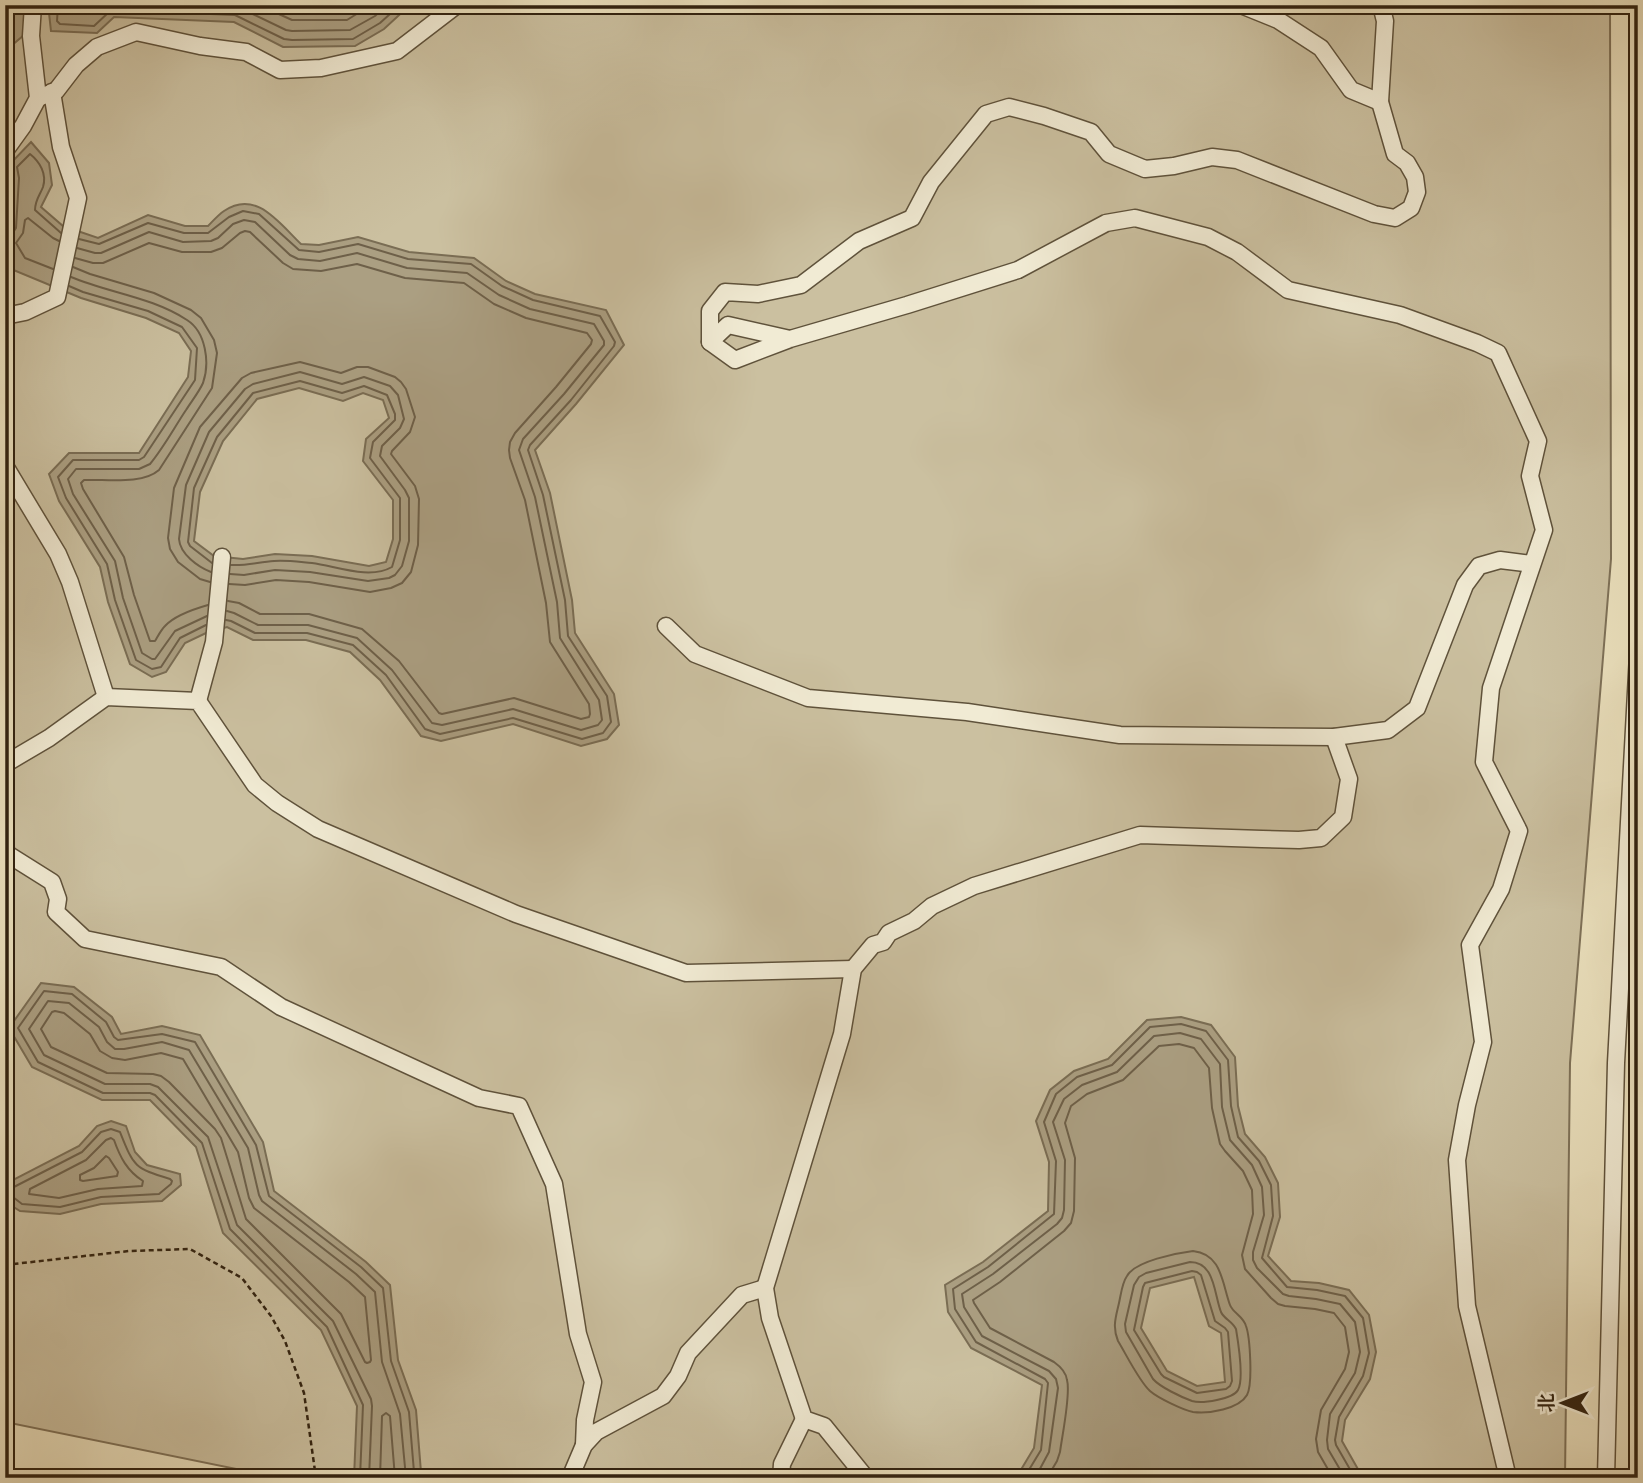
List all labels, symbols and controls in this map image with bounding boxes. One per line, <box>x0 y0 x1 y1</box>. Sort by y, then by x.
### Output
north arrow <box>1528 1368 1598 1438</box>
text: 北 <box>1535 1393 1559 1413</box>

